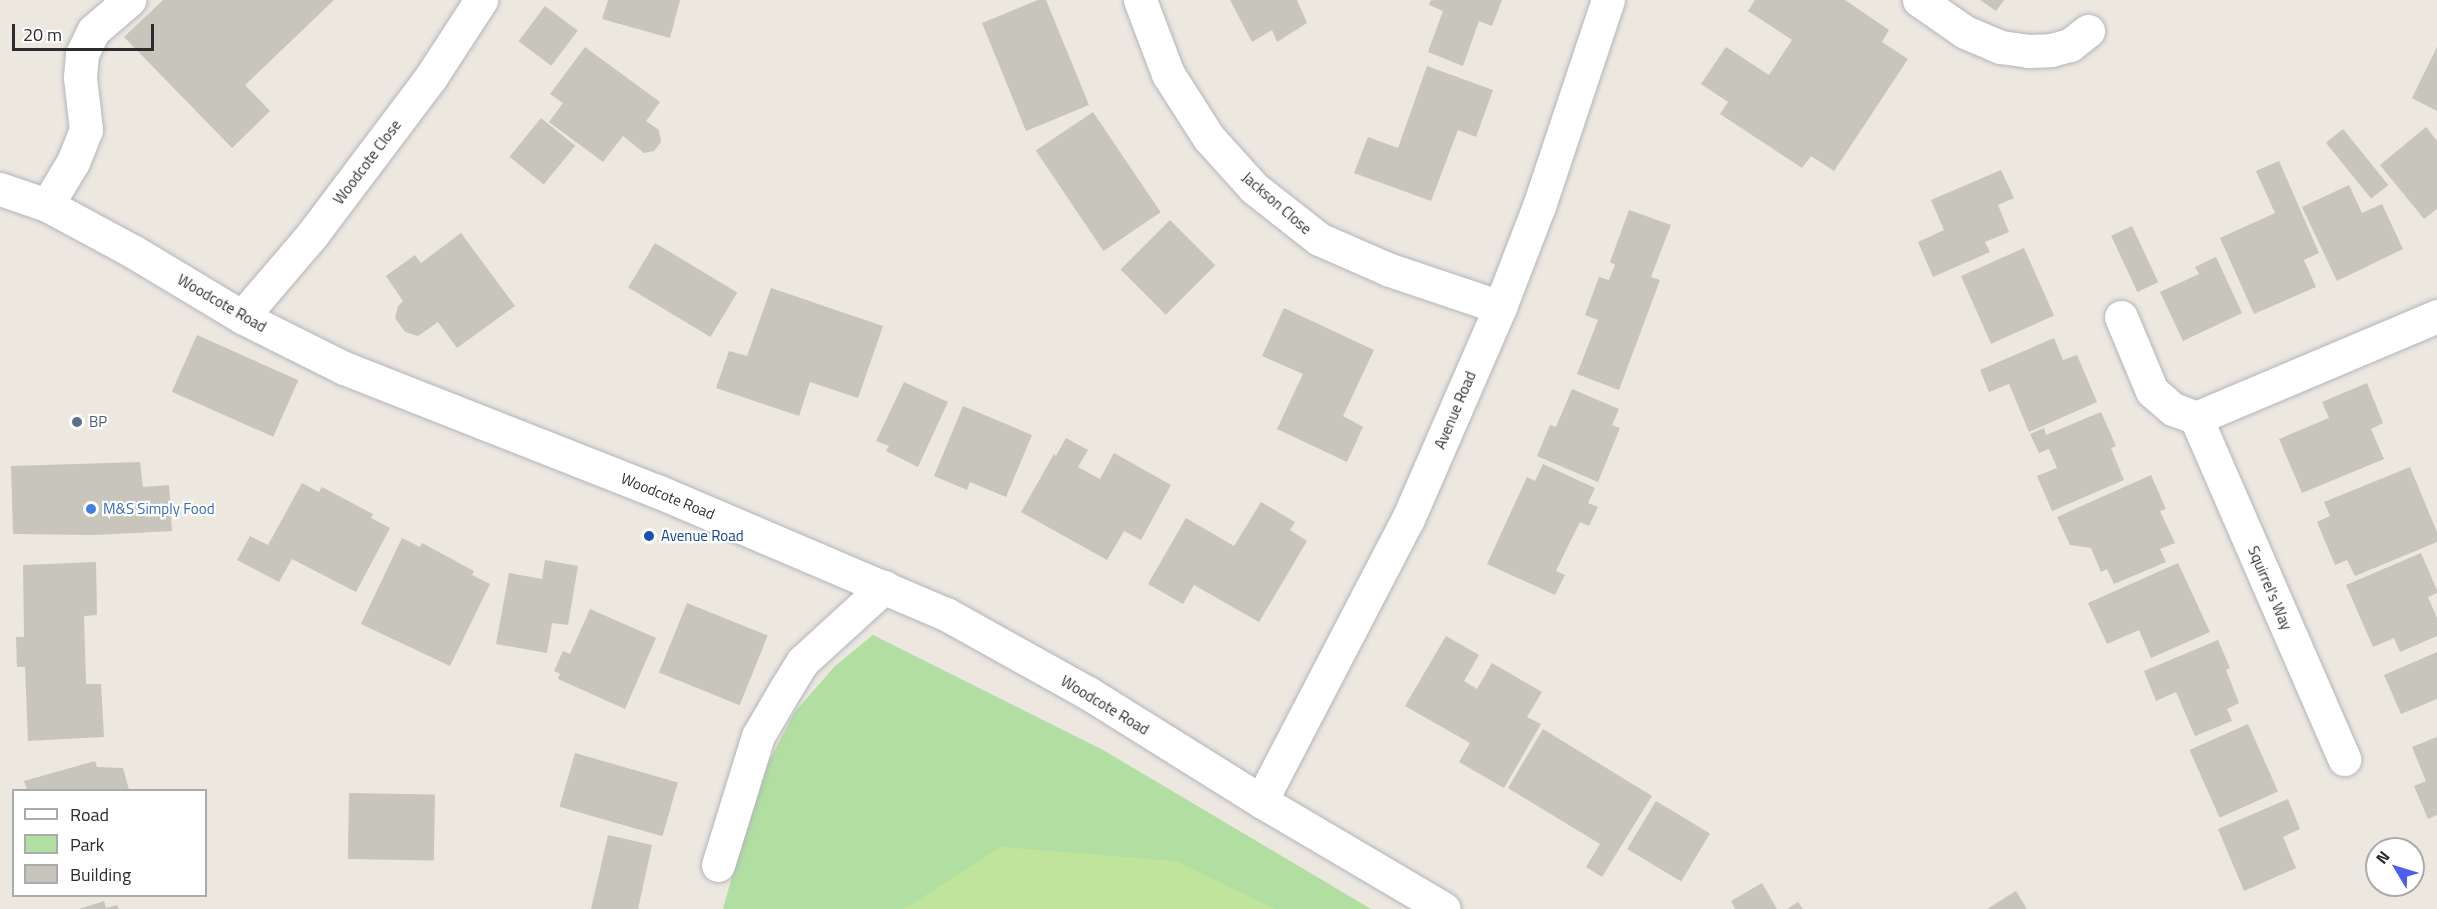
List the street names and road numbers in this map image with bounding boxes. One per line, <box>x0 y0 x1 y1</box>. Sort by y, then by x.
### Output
street label: Woodcote Close <box>329 116 405 208</box>
street label: Jackson Close <box>1239 168 1315 238</box>
street label: Woodcote Road <box>174 270 270 336</box>
street label: Avenue Road <box>1431 368 1479 452</box>
street label: Woodcote Road <box>618 469 718 523</box>
street label: Squirrel's Way <box>2244 543 2296 633</box>
street label: Woodcote Road <box>1058 672 1152 738</box>

